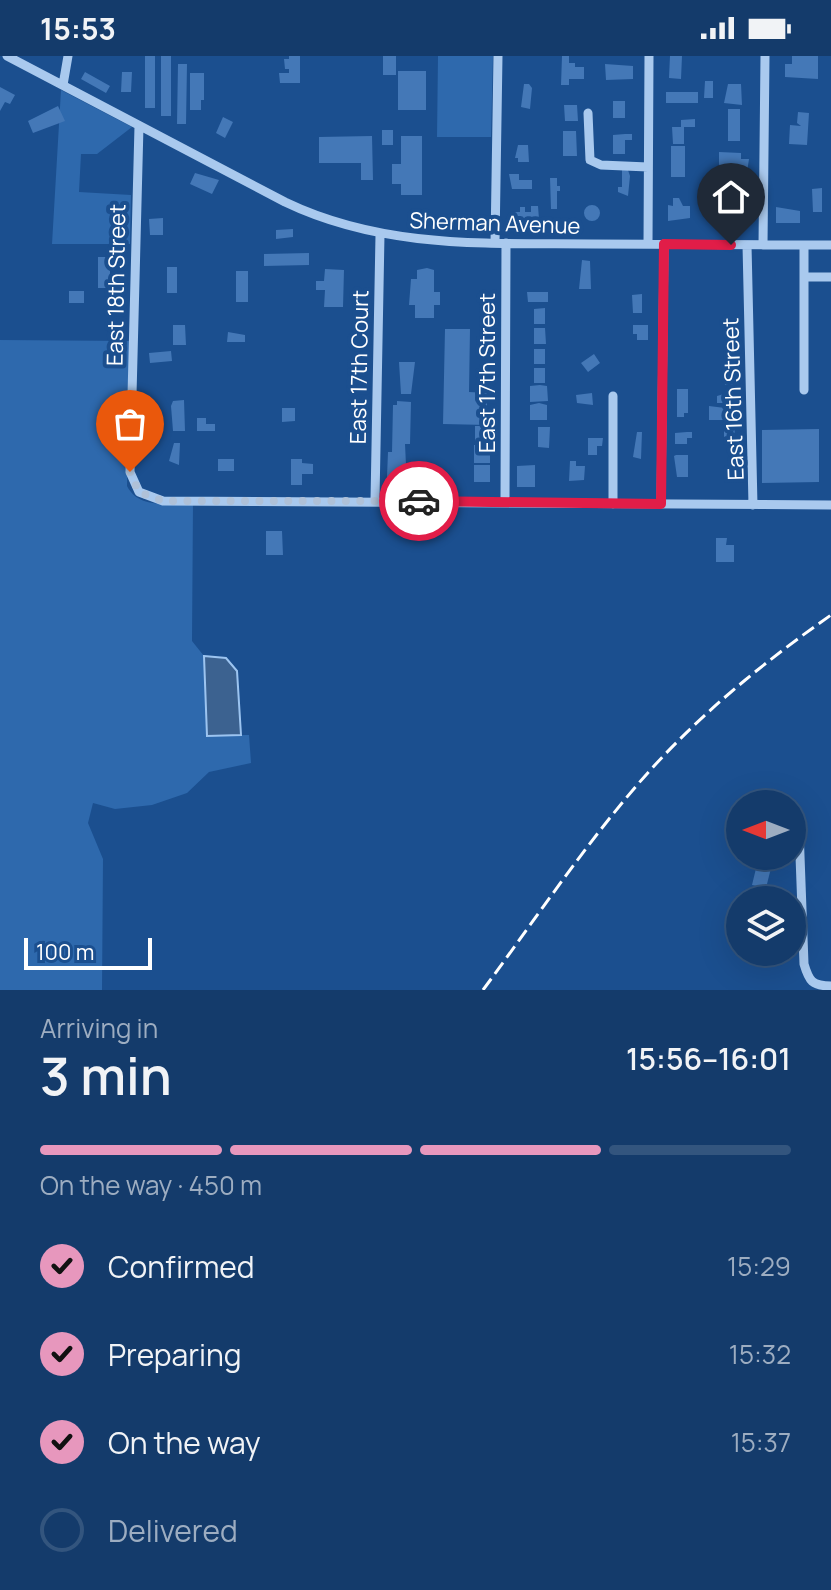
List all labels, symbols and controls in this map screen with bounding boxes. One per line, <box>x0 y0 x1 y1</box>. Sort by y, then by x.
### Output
text: 15:53 <box>40 8 116 49</box>
pin <box>697 163 765 245</box>
icon: home <box>709 175 753 219</box>
street label: East 18th Street <box>100 204 132 366</box>
street label: Sherman Avenue <box>409 205 581 241</box>
street label: East 17th Court <box>343 290 375 444</box>
street label: East 17th Street <box>472 293 502 453</box>
street label: East 16th Street <box>715 317 751 481</box>
pin <box>96 390 164 472</box>
icon: bag <box>108 402 152 446</box>
courier <box>379 461 459 541</box>
icon: car <box>397 479 441 523</box>
north arrow <box>726 790 806 870</box>
map controls <box>726 790 806 966</box>
button: layers <box>726 886 806 966</box>
scale bar <box>24 934 152 970</box>
text: 100 m <box>36 937 94 967</box>
text: Arriving in <box>40 1010 158 1046</box>
text: 15:56–16:01 <box>626 1038 791 1079</box>
text: 3 min <box>40 1040 172 1111</box>
text: On the way · 450 m <box>40 1167 262 1203</box>
icon: check <box>40 1244 84 1288</box>
text: Confirmed <box>108 1246 255 1287</box>
text: 15:29 <box>727 1248 791 1284</box>
icon: check <box>40 1332 84 1376</box>
text: Preparing <box>108 1334 242 1375</box>
text: 15:32 <box>729 1336 791 1372</box>
icon: check <box>40 1420 84 1464</box>
text: On the way <box>108 1422 261 1463</box>
text: 15:37 <box>731 1424 791 1460</box>
text: Delivered <box>108 1510 238 1551</box>

